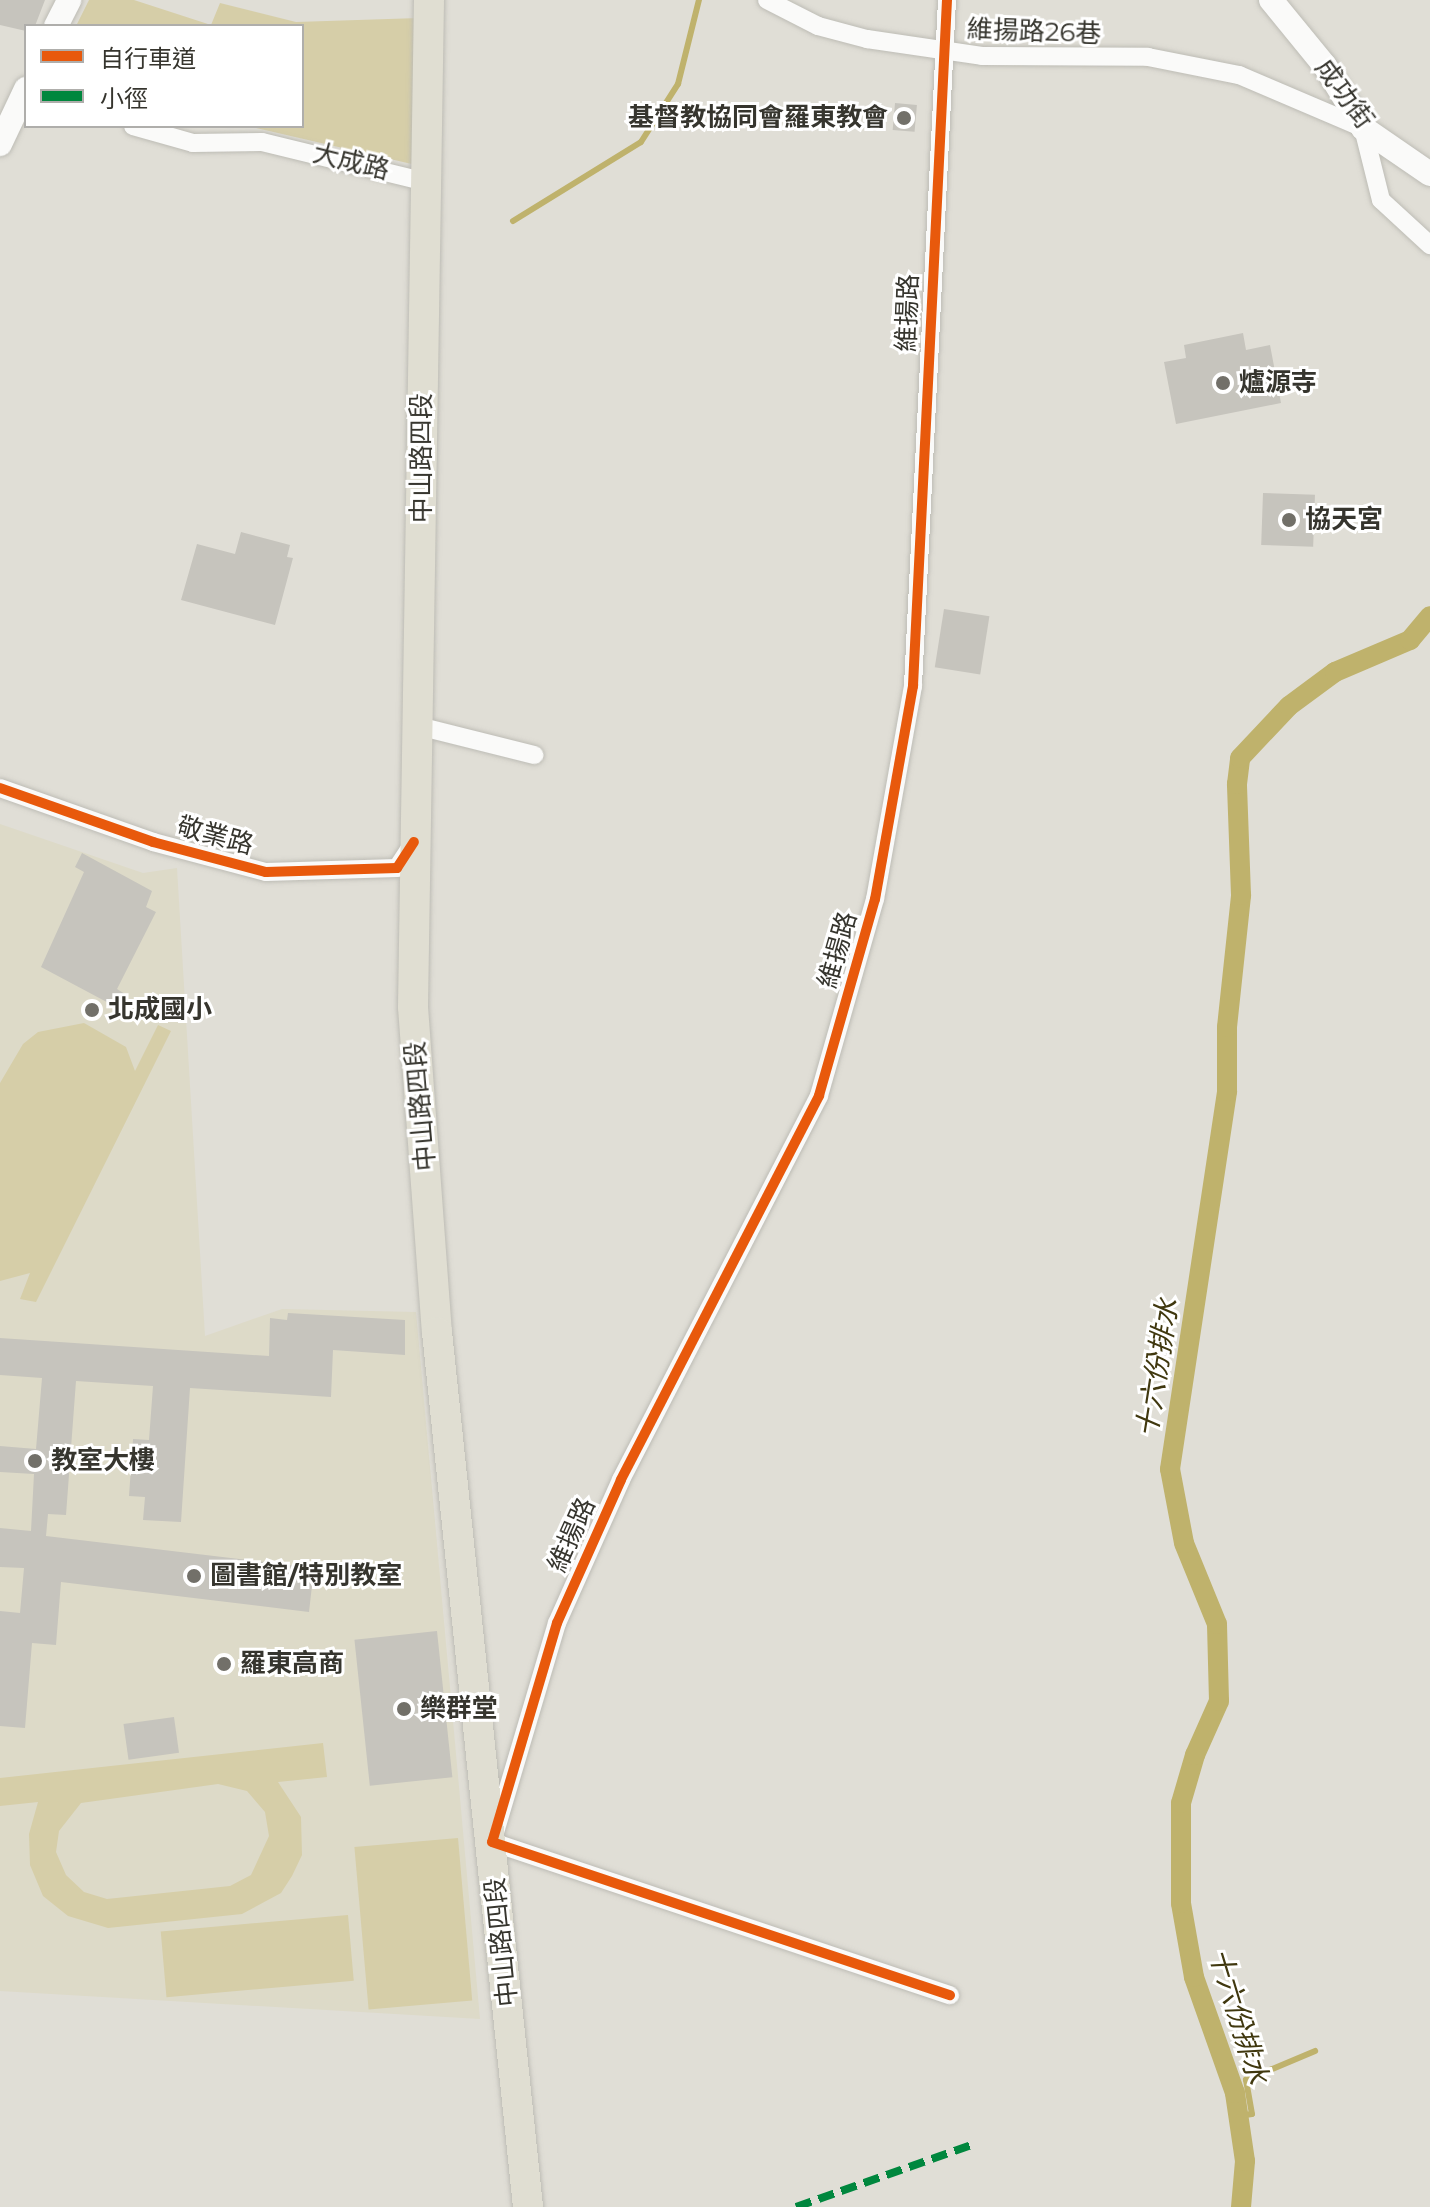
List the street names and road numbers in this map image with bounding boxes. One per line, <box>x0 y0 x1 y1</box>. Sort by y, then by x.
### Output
street label: 維揚路26巷 <box>966 14 1102 50</box>
street label: 成功街 <box>1308 53 1380 135</box>
street label: 大成路 <box>309 137 393 187</box>
street label: 維揚路 <box>891 273 925 353</box>
street label: 中山路四段 <box>406 393 438 523</box>
street label: 敬業路 <box>173 811 257 861</box>
street label: 維揚路 <box>812 908 864 992</box>
street label: 中山路四段 <box>400 1040 442 1172</box>
street label: 維揚路 <box>542 1493 602 1577</box>
street label: 中山路四段 <box>480 1876 524 2008</box>

